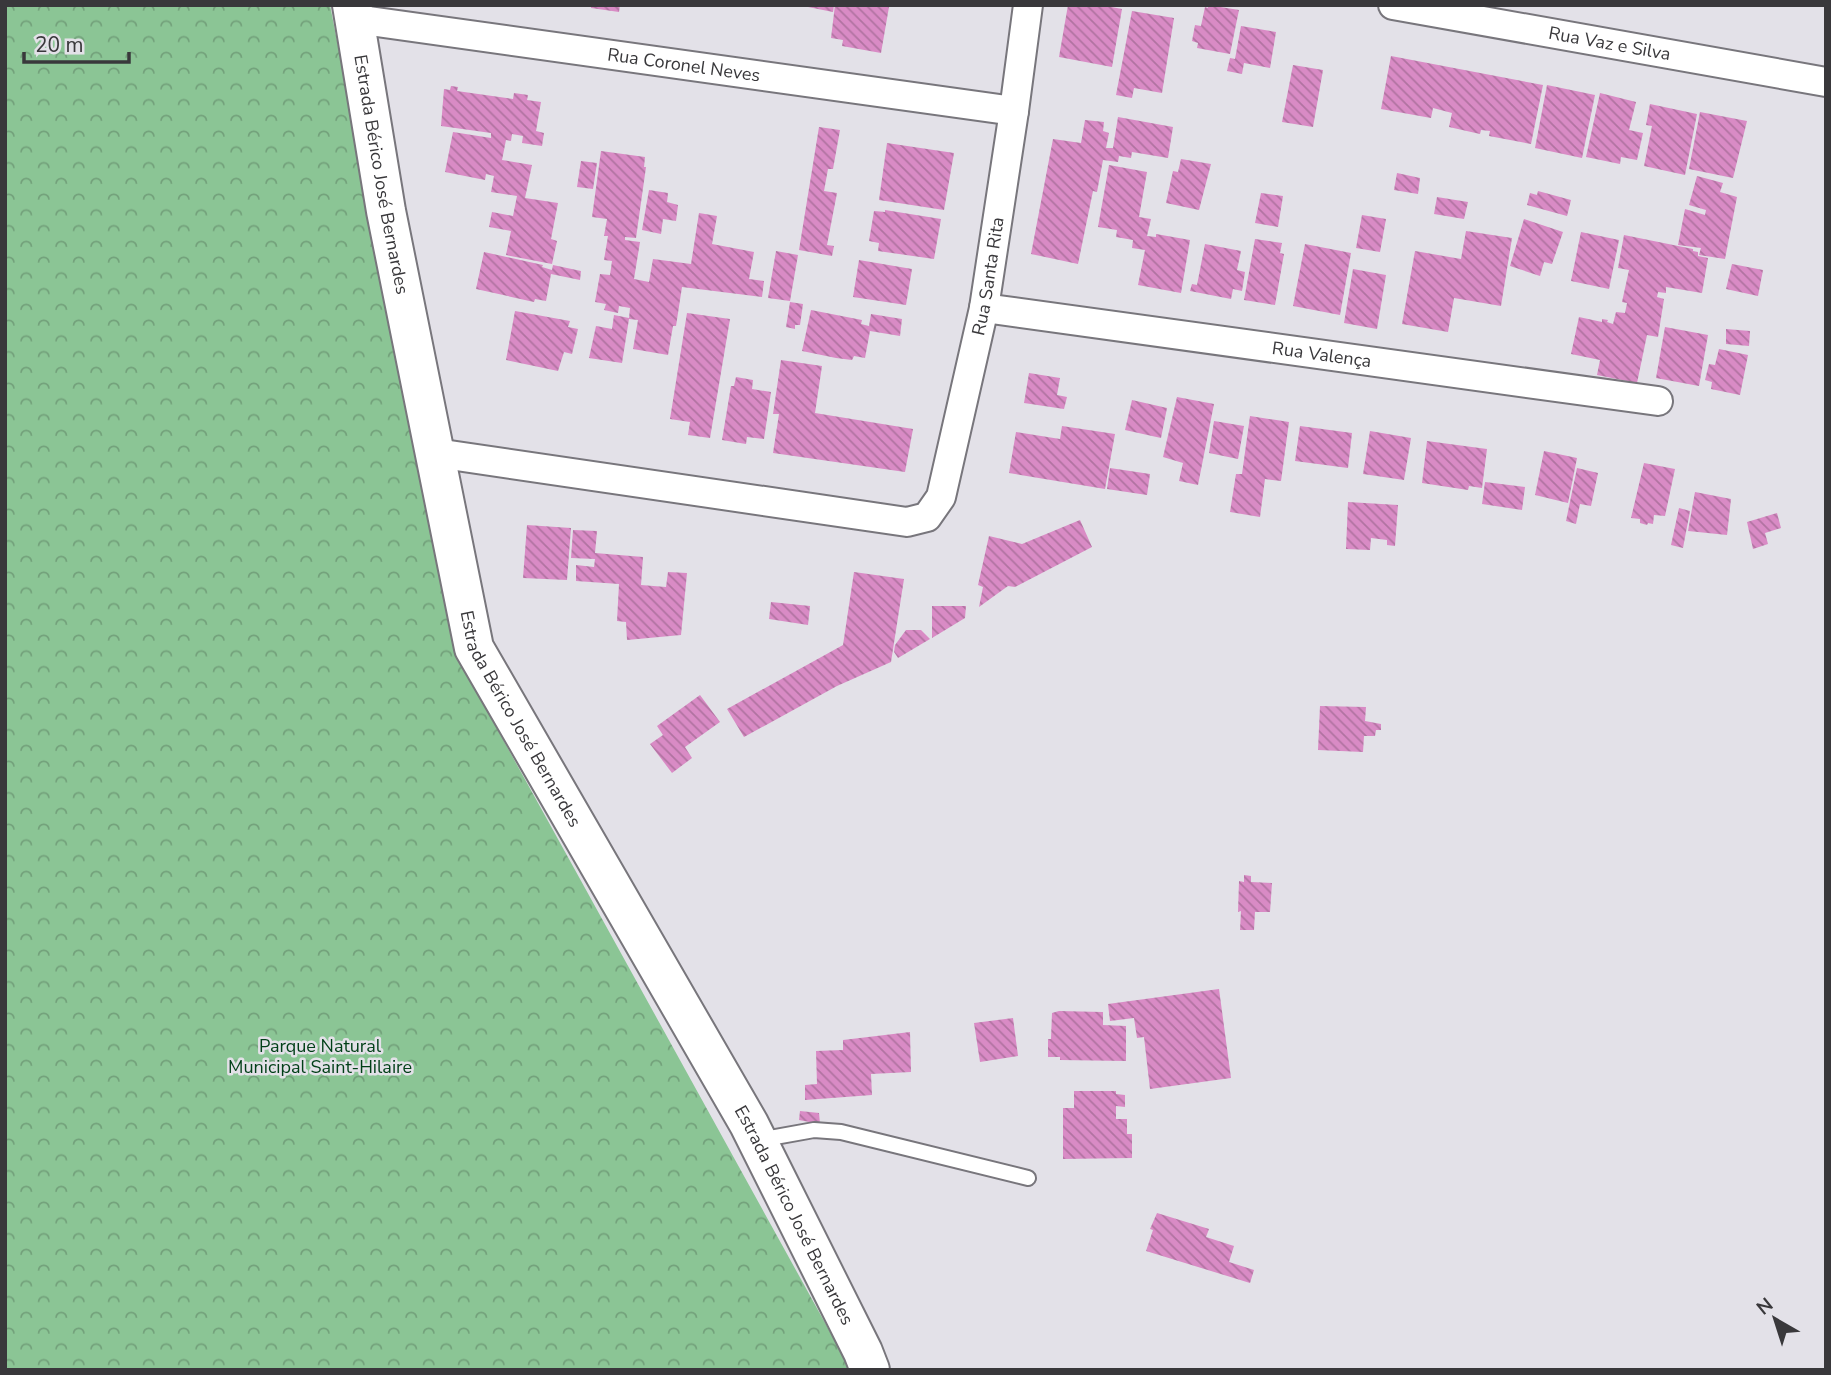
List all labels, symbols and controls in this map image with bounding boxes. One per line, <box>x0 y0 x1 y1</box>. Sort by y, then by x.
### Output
scale bar <box>24 21 130 65</box>
street label: Rua Vaz e Silva <box>1547 21 1672 66</box>
text: 20 m <box>35 31 84 59</box>
street label: Rua Coronel Neves <box>606 42 762 87</box>
street label: Estrada Bérico José Bernardes <box>348 53 414 296</box>
street label: Rua Santa Rita <box>966 215 1010 338</box>
street label: Rua Valença <box>1271 336 1373 373</box>
street label: Estrada Bérico José Bernardes <box>455 608 587 831</box>
park label: Parque Natural Municipal Saint-Hilaire <box>228 1034 412 1079</box>
street label: Estrada Bérico José Bernardes <box>729 1101 860 1329</box>
north arrow <box>1740 1284 1810 1354</box>
text: N <box>1751 1292 1779 1321</box>

